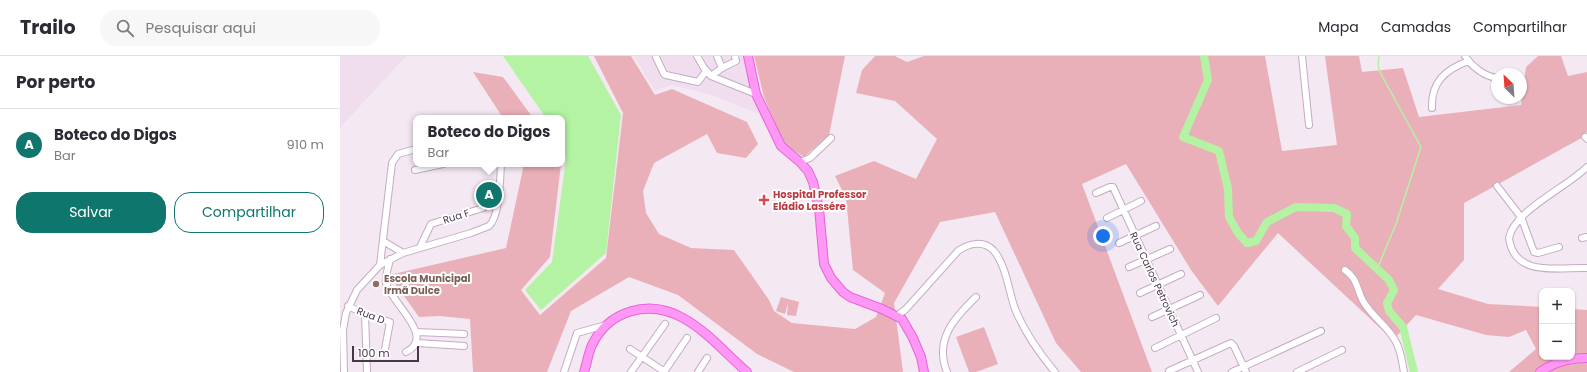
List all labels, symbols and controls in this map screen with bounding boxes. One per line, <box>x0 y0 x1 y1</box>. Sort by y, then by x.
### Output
search box <box>100 10 380 46</box>
text: Trailo <box>20 14 76 41</box>
icon: search <box>114 17 136 39</box>
text: Pesquisar aqui <box>146 17 256 38</box>
text: Mapa <box>1318 17 1359 37</box>
text: Camadas <box>1381 17 1451 37</box>
text: Compartilhar <box>1473 17 1567 37</box>
north arrow <box>1491 68 1527 104</box>
text: Por perto <box>16 70 95 94</box>
popup <box>413 115 565 167</box>
text: Boteco do Digos <box>428 121 550 142</box>
text: Boteco do Digos <box>54 124 177 145</box>
text: A <box>24 135 34 154</box>
text: 910 m <box>287 135 324 154</box>
text: Bar <box>428 143 449 162</box>
text: Bar <box>54 146 76 165</box>
pin: A <box>476 180 502 210</box>
place label: Hospital Professor Eládio Lassére <box>773 187 867 214</box>
button: Salvar <box>16 192 166 233</box>
button: Compartilhar <box>174 192 324 233</box>
marker: Hospital Professor Eládio Lassére <box>758 194 770 206</box>
street label: Rua F <box>441 205 471 228</box>
your location <box>1093 226 1113 246</box>
street label: Rua Carlos Petrovich <box>1126 229 1183 329</box>
place label: Escola Municipal Irmã Dulce <box>384 271 470 298</box>
marker: Escola Municipal Irmã Dulce <box>371 279 381 289</box>
map controls <box>1539 288 1575 360</box>
button: + <box>1539 288 1575 324</box>
street label: Rua D <box>355 303 387 328</box>
button: − <box>1539 324 1575 360</box>
scale bar <box>352 344 419 363</box>
text: 100 m <box>358 345 390 361</box>

